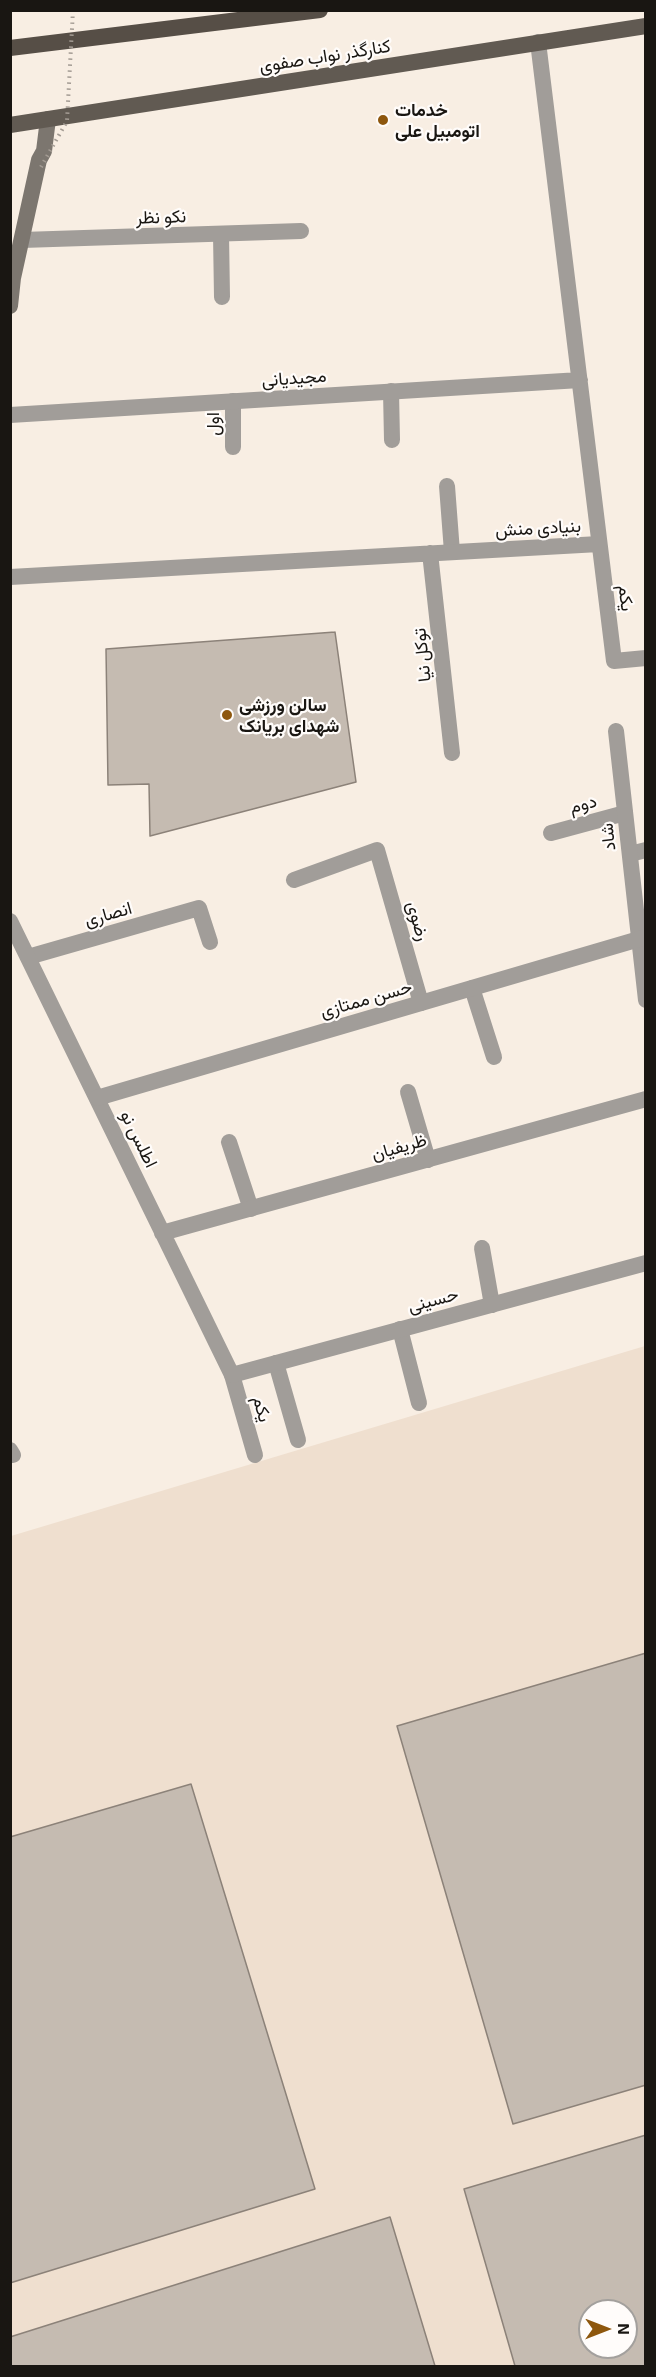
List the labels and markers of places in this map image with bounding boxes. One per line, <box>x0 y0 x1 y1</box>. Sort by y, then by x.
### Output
place label: خدمات اتومبیل علی <box>395 99 480 142</box>
marker: خدمات اتومبیل علی <box>376 113 390 127</box>
place label: سالن ورزشی شهدای بریانک <box>239 694 339 736</box>
marker: سالن ورزشی شهدای بریانک <box>220 708 234 722</box>

